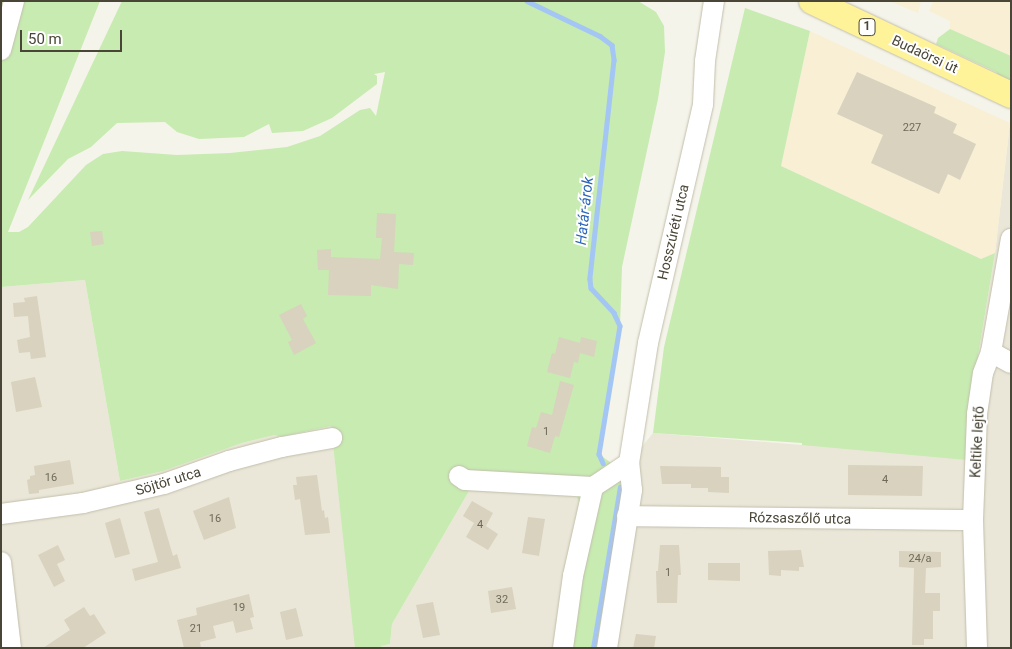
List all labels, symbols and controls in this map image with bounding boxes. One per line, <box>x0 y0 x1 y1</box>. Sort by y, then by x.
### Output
road number: 1 <box>858 18 876 36</box>
scale bar <box>22 20 125 52</box>
text: 50 m <box>28 30 62 48</box>
street label: Budaörsi út <box>889 31 961 77</box>
house number: 227 <box>903 121 921 135</box>
water label: Határ-árok <box>572 176 598 246</box>
street label: Hosszúréti utca <box>654 182 692 282</box>
street label: Keltike lejtő <box>967 406 987 478</box>
house number: 1 <box>543 425 549 439</box>
street label: Söjtör utca <box>133 463 203 499</box>
house number: 16 <box>45 471 57 485</box>
house number: 4 <box>882 473 888 487</box>
street label: Rózsaszőlő utca <box>749 509 851 527</box>
house number: 16 <box>209 512 221 526</box>
house number: 4 <box>477 518 483 532</box>
house number: 24/a <box>909 552 931 566</box>
house number: 1 <box>665 566 671 580</box>
house number: 32 <box>496 593 508 607</box>
house number: 19 <box>233 601 245 615</box>
house number: 21 <box>190 622 202 636</box>

